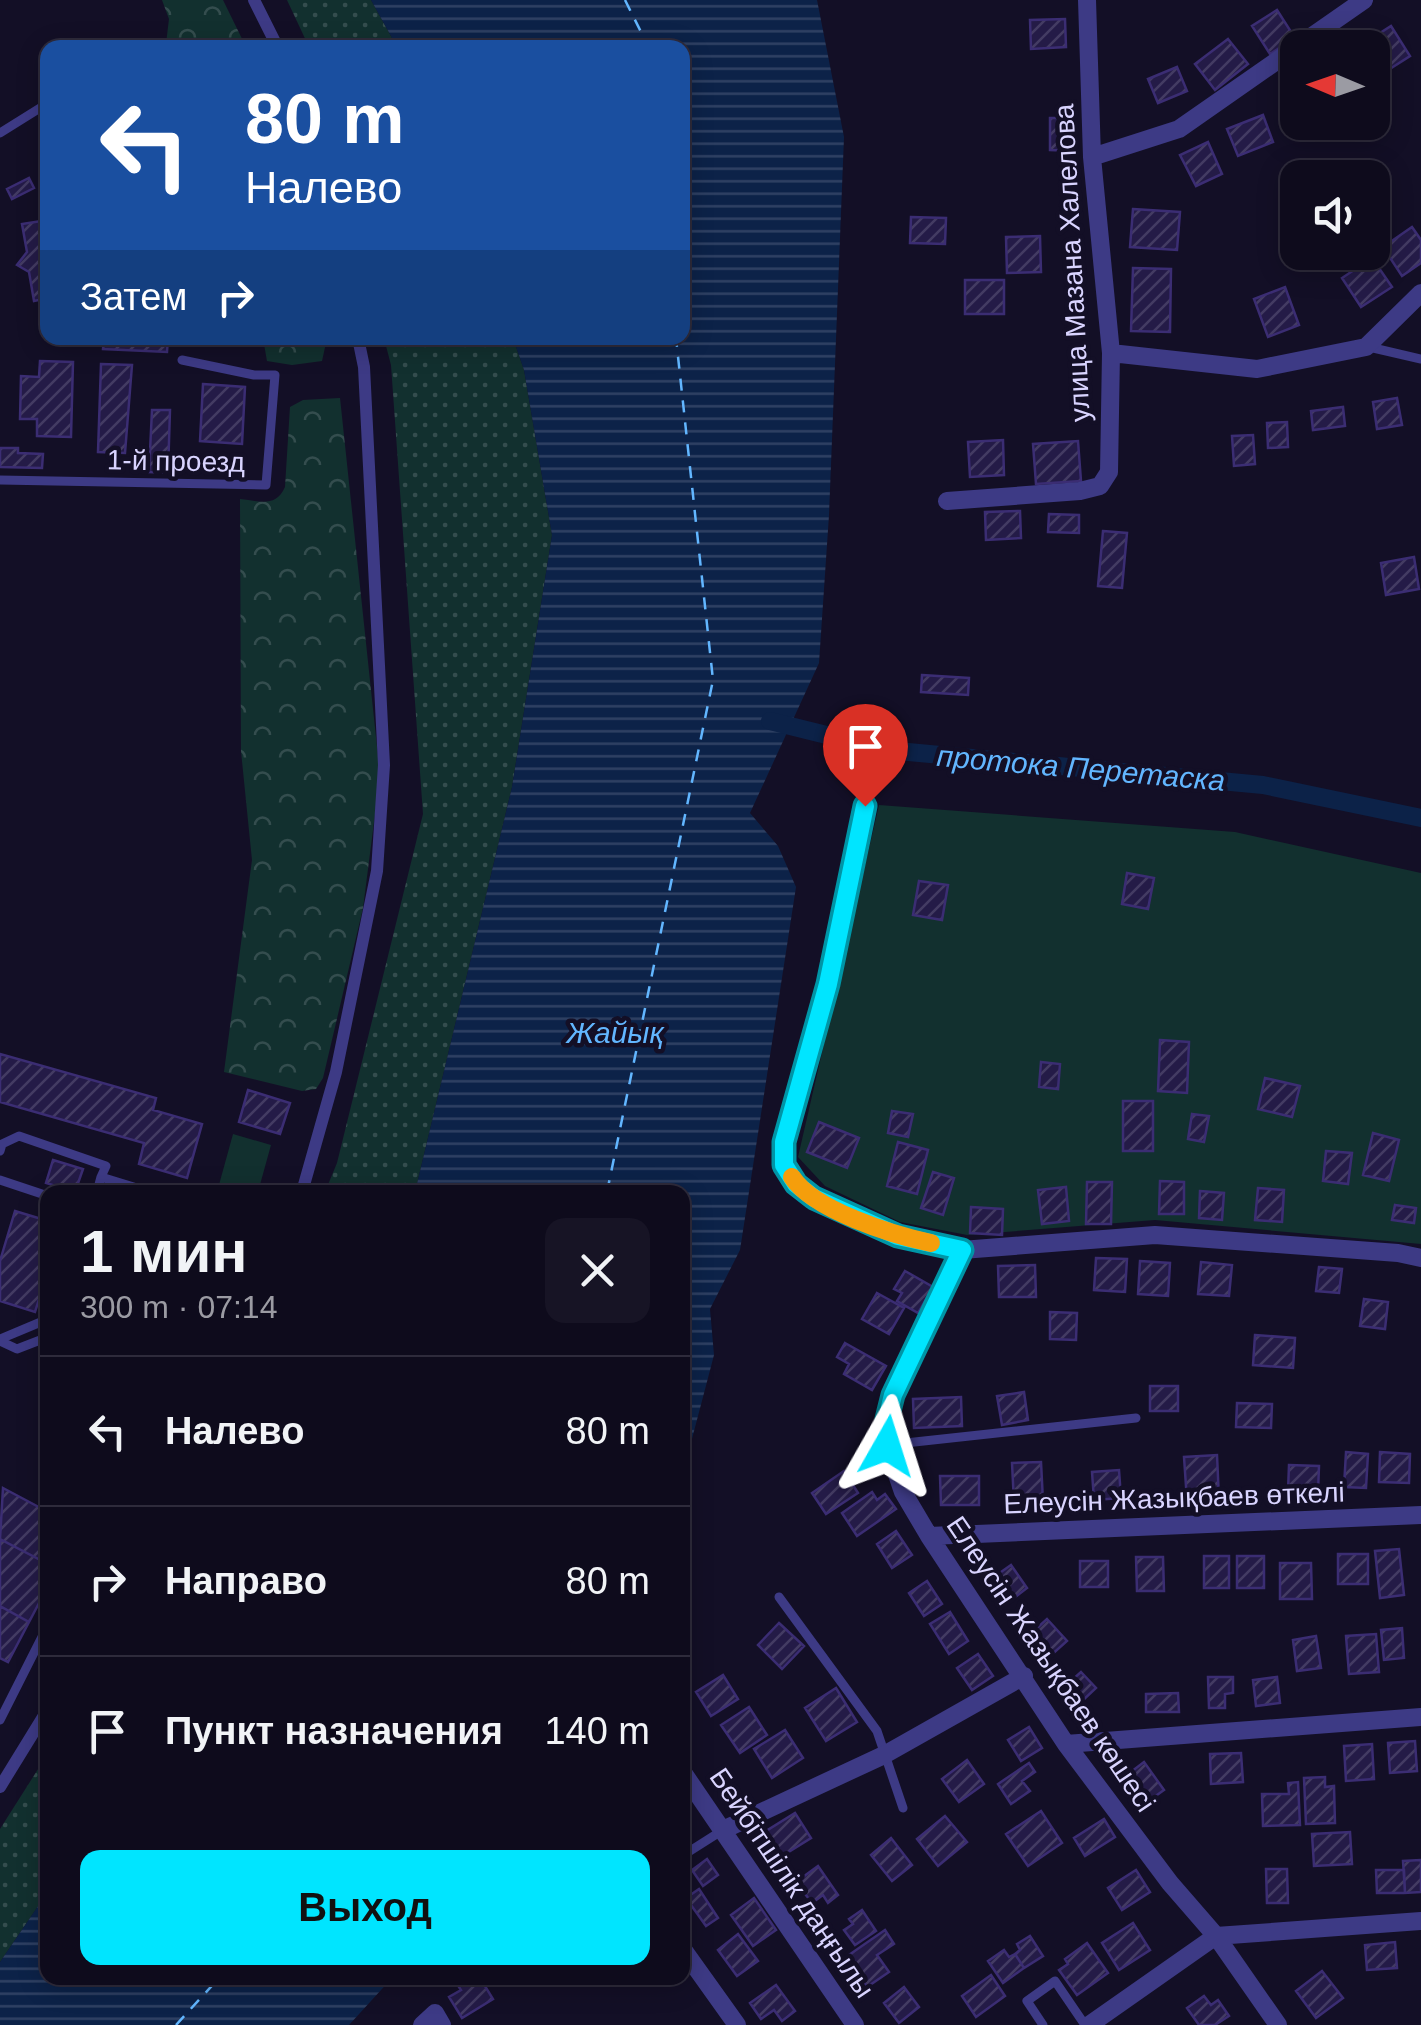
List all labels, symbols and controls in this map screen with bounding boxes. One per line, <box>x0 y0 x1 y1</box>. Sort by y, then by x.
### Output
north arrow <box>1280 30 1390 140</box>
map controls <box>1280 30 1390 270</box>
icon: left <box>80 80 210 210</box>
text: 80 m <box>245 80 405 158</box>
street label: улица Мазана Халелова <box>1048 103 1096 423</box>
button: sound <box>1280 160 1390 270</box>
text: Налево <box>245 162 402 213</box>
icon: right <box>208 270 263 325</box>
text: Затем <box>80 276 188 318</box>
street label: 1-й проезд <box>107 444 245 478</box>
pin <box>823 704 908 807</box>
icon: arrive <box>838 719 893 774</box>
water label: протока Перетаска <box>936 739 1226 797</box>
water label: Жайық <box>564 1016 665 1049</box>
text: 1 мин <box>80 1218 248 1285</box>
button: close <box>545 1218 650 1323</box>
text: 300 m · 07:14 <box>80 1289 277 1325</box>
position arrow <box>835 1394 939 1498</box>
icon: left <box>80 1404 135 1459</box>
text: Налево <box>165 1410 304 1452</box>
text: 80 m <box>566 1410 650 1452</box>
street label: Елеусін Жазықбаев өткелі <box>1003 1477 1345 1519</box>
street label: Елеусін Жазықбаев көшесі <box>940 1511 1162 1817</box>
icon: right <box>80 1554 135 1609</box>
text: Направо <box>165 1560 327 1602</box>
text: 80 m <box>566 1560 650 1602</box>
icon: arrive <box>80 1704 135 1759</box>
text: Пункт назначения <box>165 1710 503 1752</box>
text: 140 m <box>544 1710 650 1752</box>
street label: Бейбітшілік даңғылы <box>704 1762 880 2004</box>
button: Выход <box>80 1850 650 1965</box>

